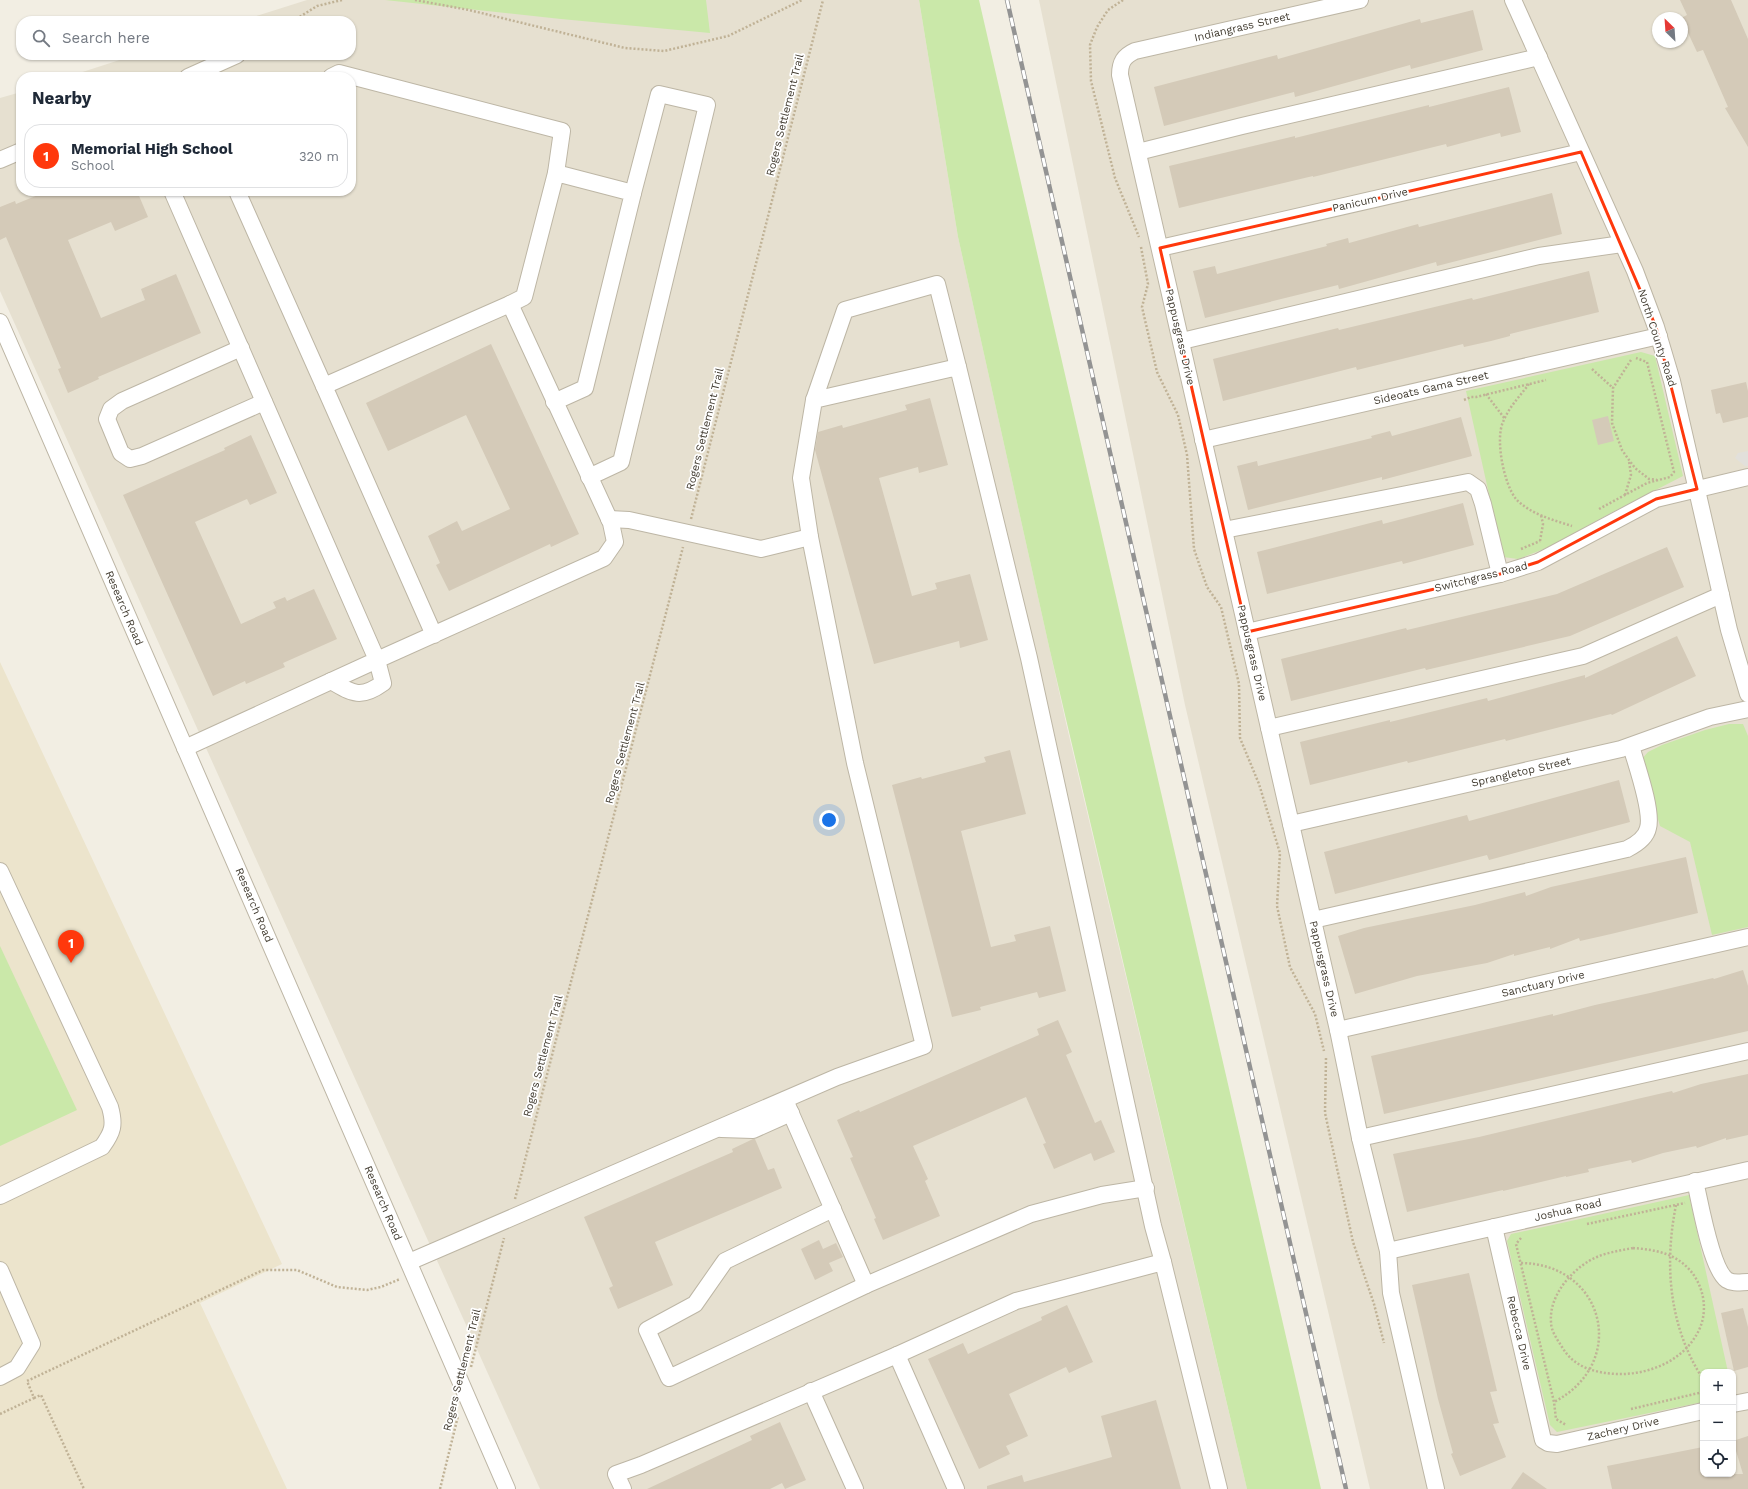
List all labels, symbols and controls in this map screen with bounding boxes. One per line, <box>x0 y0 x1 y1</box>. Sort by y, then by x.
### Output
street label: Indiangrass Street <box>1193 10 1291 44</box>
north arrow <box>1652 12 1688 48</box>
search box <box>16 16 356 60</box>
icon: search <box>30 27 52 49</box>
text: Search here <box>62 29 150 47</box>
street label: Rogers Settlement Trail <box>764 52 807 177</box>
text: Nearby <box>32 88 91 108</box>
text: Memorial High School <box>71 140 233 158</box>
text: 1 <box>43 149 49 164</box>
text: 320 m <box>299 149 339 164</box>
text: School <box>71 158 114 173</box>
street label: Panicum Drive <box>1331 185 1409 215</box>
street label: North County Road <box>1635 287 1679 389</box>
street label: Pappusgrass Drive <box>1163 288 1197 386</box>
street label: Rogers Settlement Trail <box>684 366 727 491</box>
street label: Sideoats Gama Street <box>1372 368 1490 408</box>
street label: Switchgrass Road <box>1433 559 1529 595</box>
street label: Research Road <box>102 569 146 647</box>
street label: Pappusgrass Drive <box>1235 604 1269 702</box>
street label: Rogers Settlement Trail <box>602 680 648 805</box>
street label: Sprangletop Street <box>1470 754 1572 790</box>
your location <box>819 810 839 830</box>
street label: Research Road <box>232 866 276 944</box>
street label: Pappusgrass Drive <box>1307 920 1341 1018</box>
pin: 1 <box>58 930 84 963</box>
street label: Sanctuary Drive <box>1500 968 1586 1000</box>
street label: Rogers Settlement Trail <box>520 993 566 1118</box>
street label: Research Road <box>361 1164 405 1242</box>
street label: Joshua Road <box>1533 1196 1603 1224</box>
street label: Rebecca Drive <box>1504 1294 1534 1372</box>
street label: Rogers Settlement Trail <box>441 1307 484 1432</box>
map controls <box>1700 1369 1736 1477</box>
button: + <box>1700 1369 1736 1405</box>
button: − <box>1700 1405 1736 1441</box>
street label: Zachery Drive <box>1586 1414 1660 1444</box>
button: locate <box>1700 1441 1736 1477</box>

